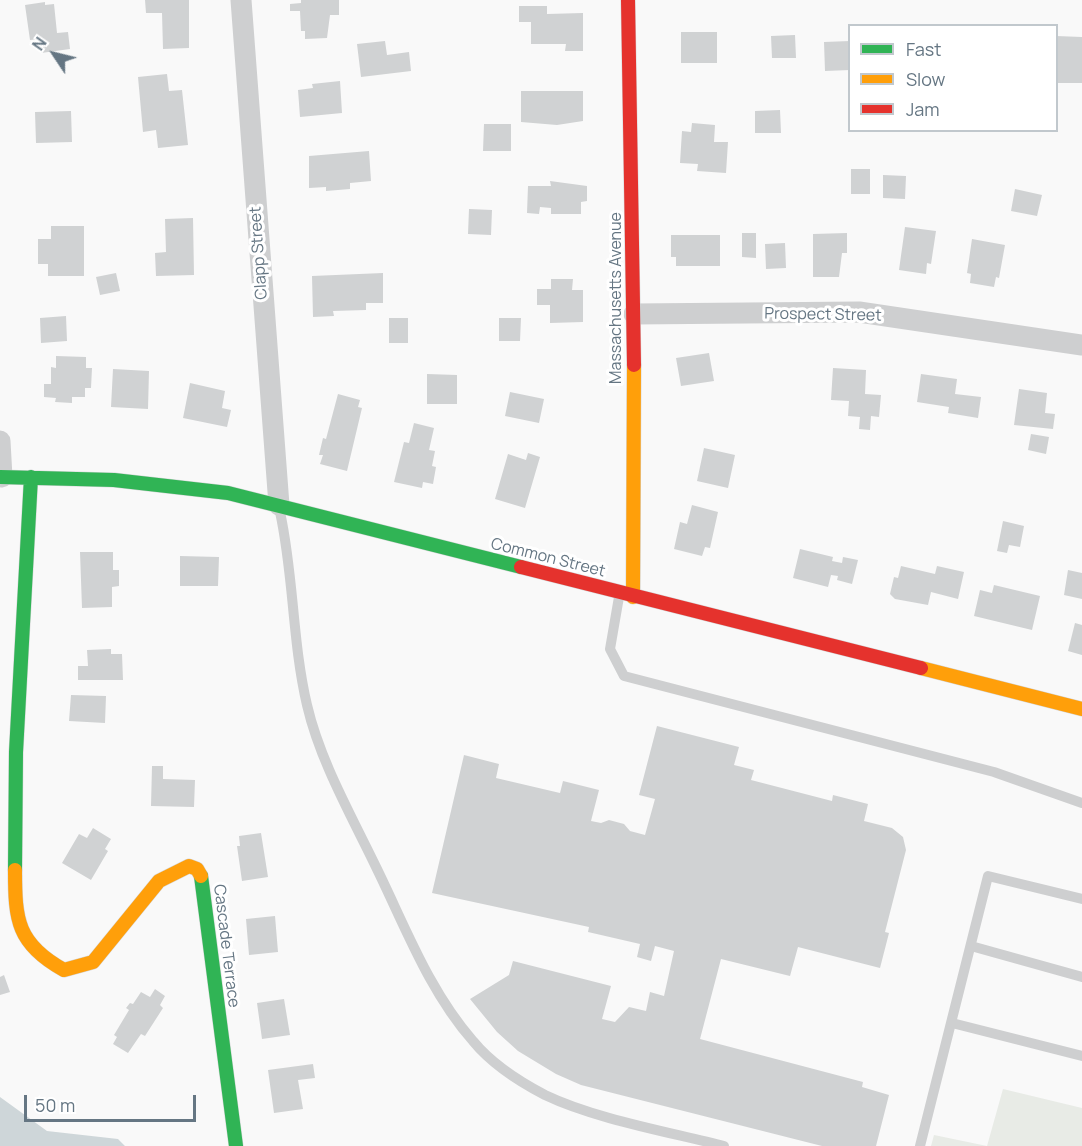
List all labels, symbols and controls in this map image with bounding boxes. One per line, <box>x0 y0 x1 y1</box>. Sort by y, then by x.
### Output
north arrow <box>24 24 84 84</box>
legend <box>848 24 1058 132</box>
text: N <box>27 33 52 55</box>
text: Fast <box>906 37 941 61</box>
text: Slow <box>906 67 945 91</box>
text: Jam <box>906 97 940 121</box>
street label: Clapp Street <box>246 206 272 300</box>
street label: Massachusetts Avenue <box>607 212 627 384</box>
street label: Prospect Street <box>764 304 882 326</box>
street label: Common Street <box>489 535 607 581</box>
street label: Cascade Terrace <box>209 883 243 1009</box>
scale bar <box>27 1083 200 1121</box>
text: 50 m <box>35 1093 75 1117</box>

